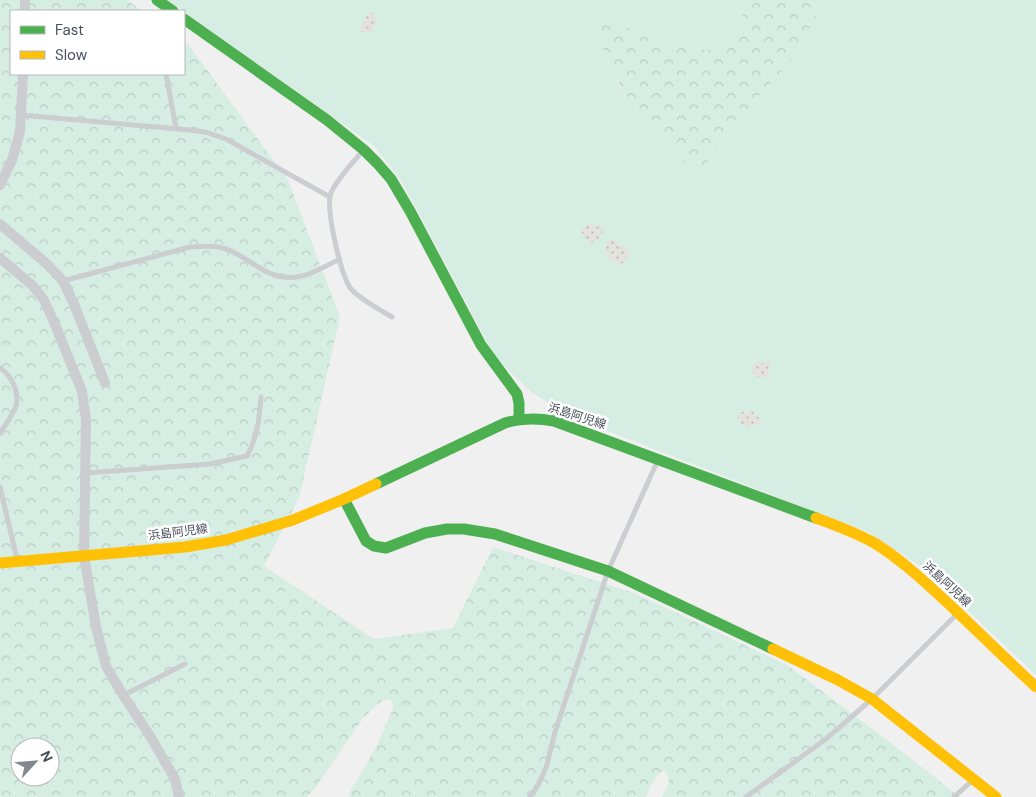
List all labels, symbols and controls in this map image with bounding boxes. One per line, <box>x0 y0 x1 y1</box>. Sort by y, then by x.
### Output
legend <box>10 10 185 75</box>
text: Fast <box>55 20 84 40</box>
text: Slow <box>55 45 88 65</box>
street label: 浜島阿児線 <box>546 399 608 433</box>
street label: 浜島阿児線 <box>147 520 209 544</box>
street label: 浜島阿児線 <box>920 558 974 610</box>
north arrow <box>10 737 60 787</box>
text: N <box>36 748 57 765</box>

